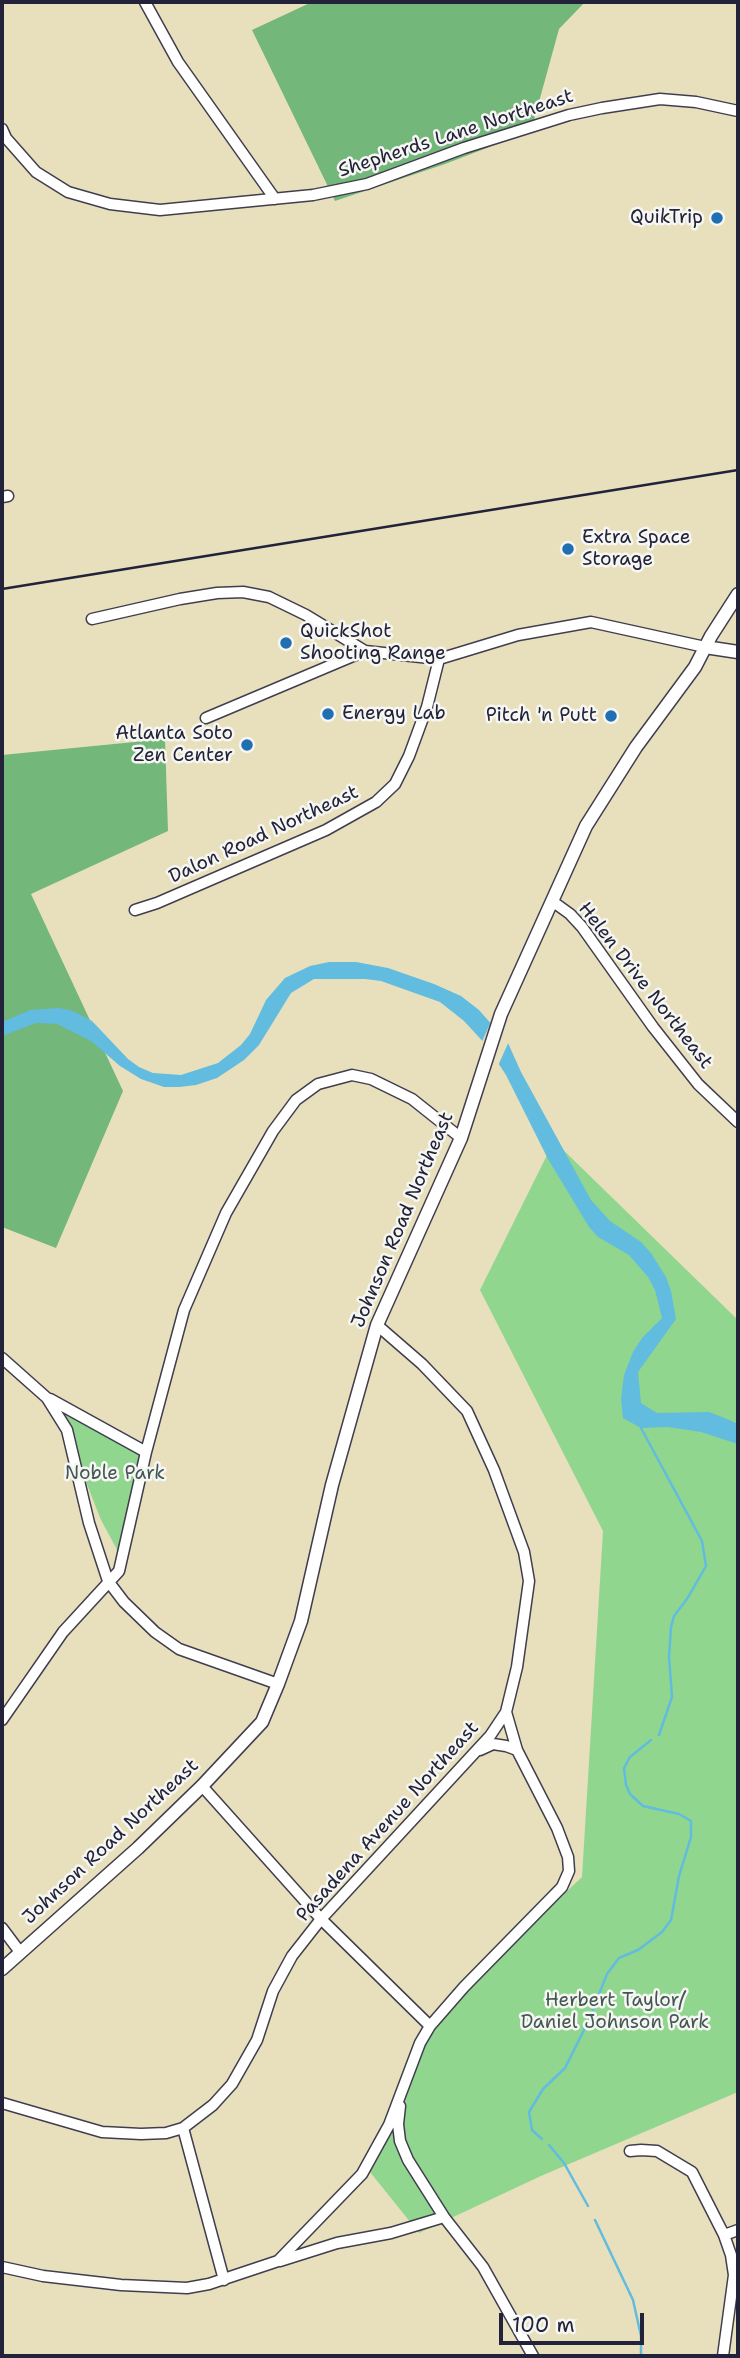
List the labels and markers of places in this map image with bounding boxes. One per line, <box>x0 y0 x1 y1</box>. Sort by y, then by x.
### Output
place label: QuikTrip <box>630 207 703 229</box>
marker: QuikTrip <box>709 210 725 226</box>
place label: Extra Space Storage <box>582 527 690 571</box>
marker: Extra Space Storage <box>560 541 576 557</box>
place label: QuickShot Shooting Range <box>300 621 446 665</box>
marker: QuickShot Shooting Range <box>278 635 294 651</box>
place label: Energy Lab <box>342 703 446 725</box>
place label: Pitch 'n Putt <box>486 705 597 727</box>
marker: Energy Lab <box>320 706 336 722</box>
marker: Pitch 'n Putt <box>603 708 619 724</box>
place label: Atlanta Soto Zen Center <box>115 723 233 767</box>
marker: Atlanta Soto Zen Center <box>239 737 255 753</box>

